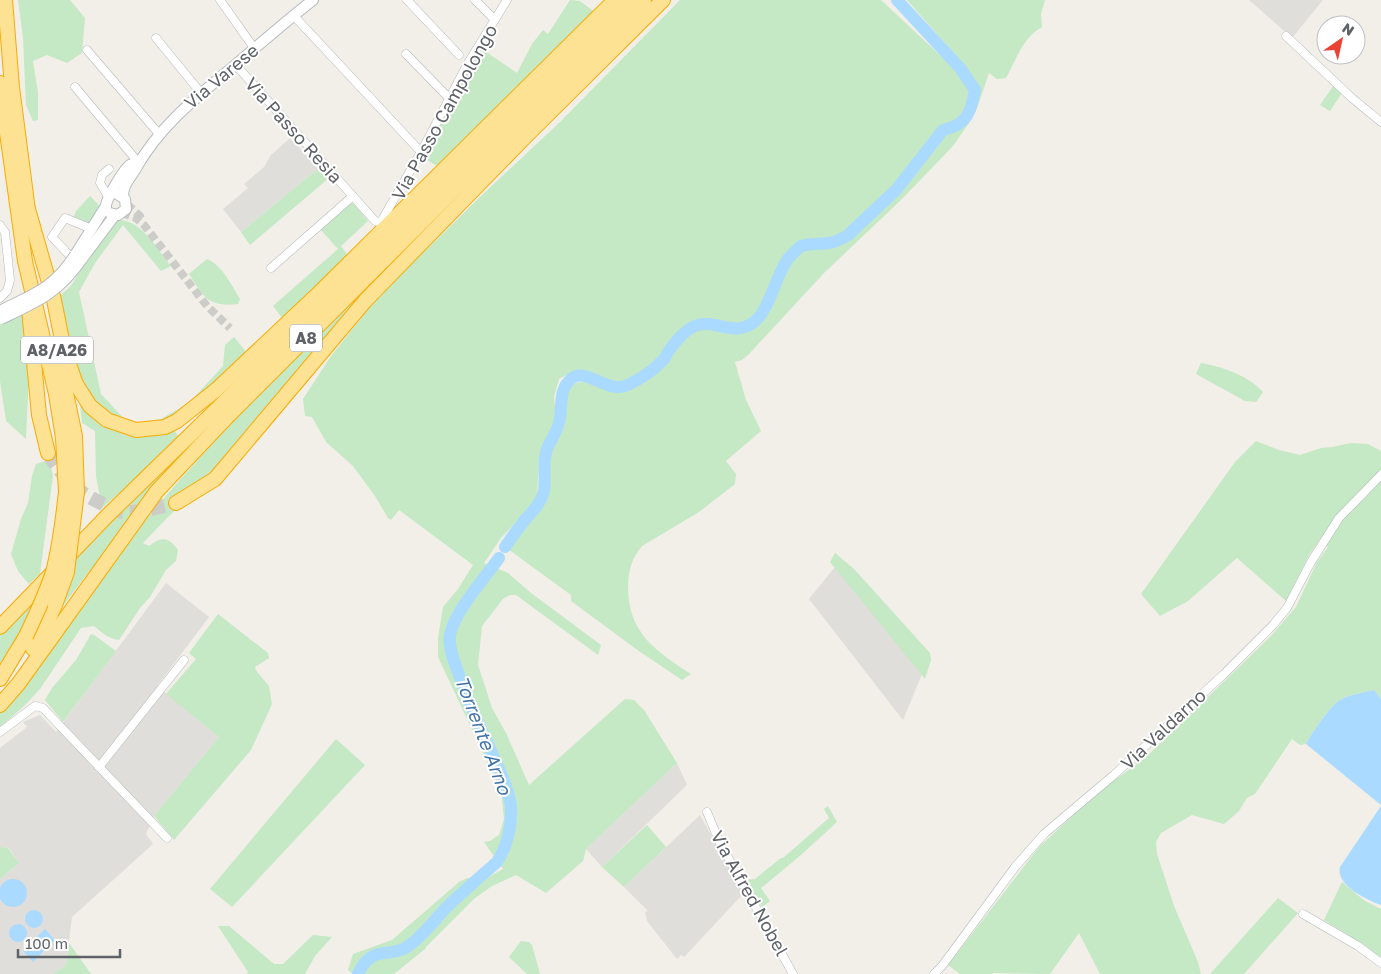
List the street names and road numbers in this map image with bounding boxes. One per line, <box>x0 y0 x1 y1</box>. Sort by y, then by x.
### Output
street label: Via Passo Campolongo <box>387 20 501 204</box>
street label: Via Varese <box>179 39 263 113</box>
street label: Via Passo Resia <box>241 73 347 187</box>
road number: A8 <box>290 324 322 352</box>
road number: A8/A26 <box>21 336 93 364</box>
street label: Via Valdarno <box>1116 684 1210 774</box>
street label: Via Alfred Nobel <box>706 827 794 960</box>

